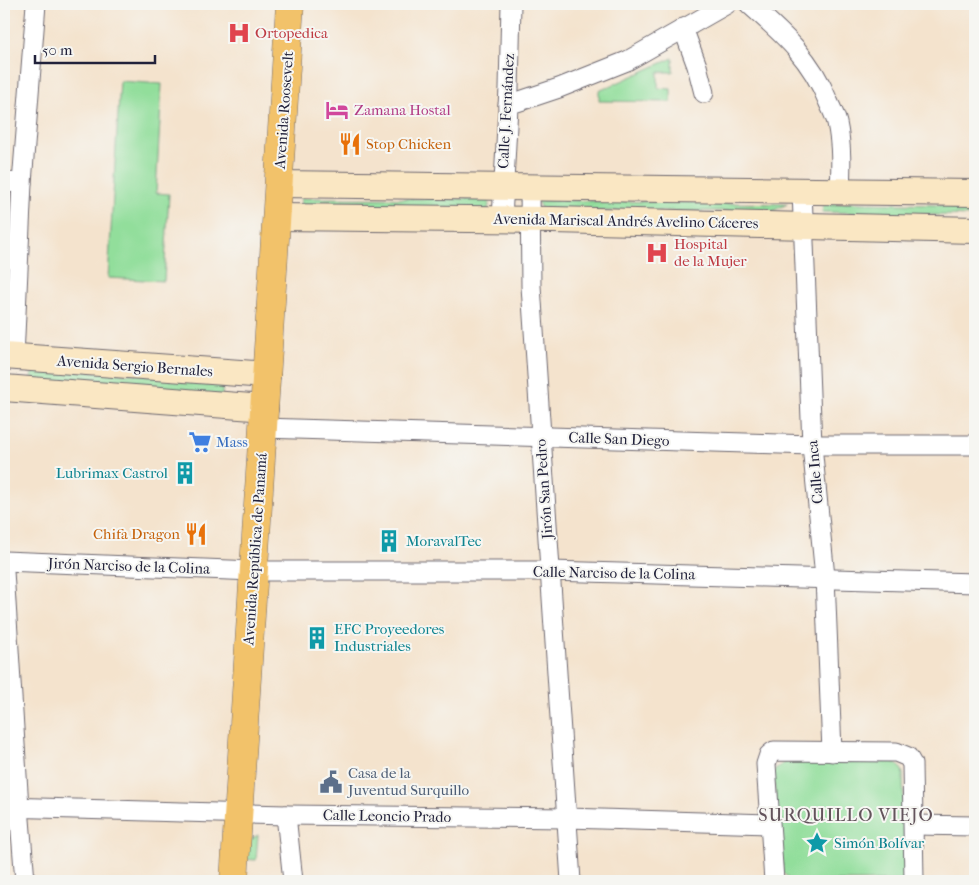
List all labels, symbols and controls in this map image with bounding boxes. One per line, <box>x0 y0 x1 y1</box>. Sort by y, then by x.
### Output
hospital icon: Ortopedica <box>226 20 252 46</box>
place label: Ortopedica <box>255 24 329 42</box>
scale bar <box>35 32 155 64</box>
text: 50 m <box>42 41 73 59</box>
street label: Avenida Roosevelt <box>271 50 297 171</box>
street label: Calle J. Fernández <box>494 52 518 169</box>
hotel icon: Zamana Hostal <box>324 97 350 123</box>
place label: Zamana Hostal <box>354 101 451 119</box>
restaurant icon: Stop Chicken <box>337 131 363 157</box>
place label: Stop Chicken <box>366 135 451 153</box>
street label: Avenida Mariscal Andrés Avelino Cáceres <box>493 210 759 232</box>
place label: Hospital de la Mujer <box>674 235 747 270</box>
hospital icon: Hospital de la Mujer <box>644 240 670 266</box>
street label: Avenida Sergio Bernales <box>55 352 214 380</box>
street label: Calle San Diego <box>568 428 670 450</box>
supermarket icon: Mass <box>187 429 213 455</box>
place label: Mass <box>216 433 248 451</box>
street label: Jirón San Pedro <box>531 438 557 541</box>
street label: Calle Inca <box>803 438 827 505</box>
street label: Avenida República de Panamá <box>239 451 271 647</box>
building icon: Lubrimax Castrol <box>172 460 198 486</box>
place label: Lubrimax Castrol <box>56 464 168 482</box>
restaurant icon: Chifa Dragon <box>183 521 209 547</box>
place label: Chifa Dragon <box>93 525 180 543</box>
building icon: MoravalTec <box>376 528 402 554</box>
place label: MoravalTec <box>406 532 482 550</box>
street label: Jirón Narciso de la Colina <box>47 554 211 578</box>
street label: Calle Narciso de la Colina <box>533 563 696 583</box>
place label: EFC Proyeedores Industriales <box>334 620 445 655</box>
building icon: EFC Proyeedores Industriales <box>304 625 330 651</box>
place label: Casa de la Juventud Surquillo <box>347 764 470 799</box>
public building icon: Casa de la Juventud Surquillo <box>318 769 344 795</box>
district label: SURQUILLO VIEJO <box>758 805 934 826</box>
street label: Calle Leoncio Prado <box>323 806 452 826</box>
place icon: Simón Bolívar <box>804 830 830 856</box>
place label: Simón Bolívar <box>834 834 925 852</box>

